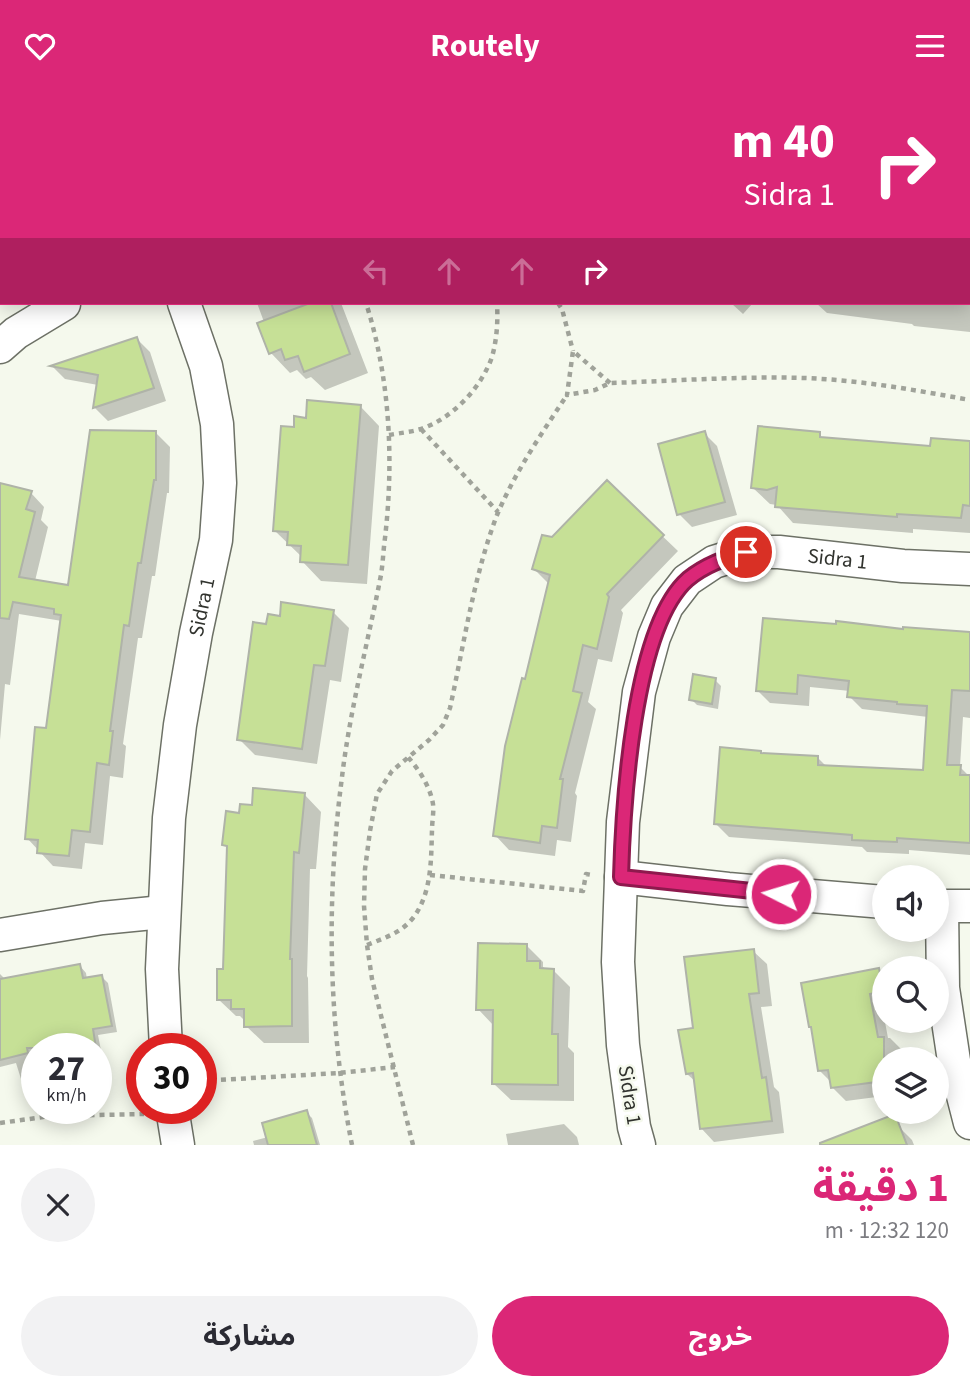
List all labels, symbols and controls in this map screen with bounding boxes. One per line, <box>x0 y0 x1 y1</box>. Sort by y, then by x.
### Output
text: Routely <box>430 23 540 69</box>
icon: heart <box>21 27 59 65</box>
icon: menu <box>911 27 949 65</box>
text: 40 m <box>731 107 835 177</box>
icon: right <box>859 119 950 210</box>
text: Sidra 1 <box>744 172 835 218</box>
icon: left <box>357 252 395 290</box>
icon: ahead <box>430 252 468 290</box>
icon: ahead <box>503 252 541 290</box>
icon: right <box>576 252 614 290</box>
pin <box>716 522 776 582</box>
icon: arrive <box>727 533 765 571</box>
street label: Sidra 1 <box>806 540 869 577</box>
street label: Sidra 1 <box>181 574 223 639</box>
position arrow <box>744 857 818 931</box>
map controls <box>872 865 949 1124</box>
button: sound <box>872 865 949 942</box>
button: search <box>872 956 949 1033</box>
speed limit sign: 30 <box>126 1033 217 1124</box>
text: 27 <box>48 1044 85 1094</box>
button: layers <box>872 1047 949 1124</box>
street label: Sidra 1 <box>610 1063 650 1127</box>
text: km/h <box>47 1083 86 1108</box>
text: 1 دقيقة <box>813 1158 949 1218</box>
button: close <box>21 1168 95 1242</box>
text: 120 m · 12:32 <box>825 1214 949 1247</box>
button: مشاركة <box>21 1296 478 1376</box>
button: خروج <box>492 1296 949 1376</box>

